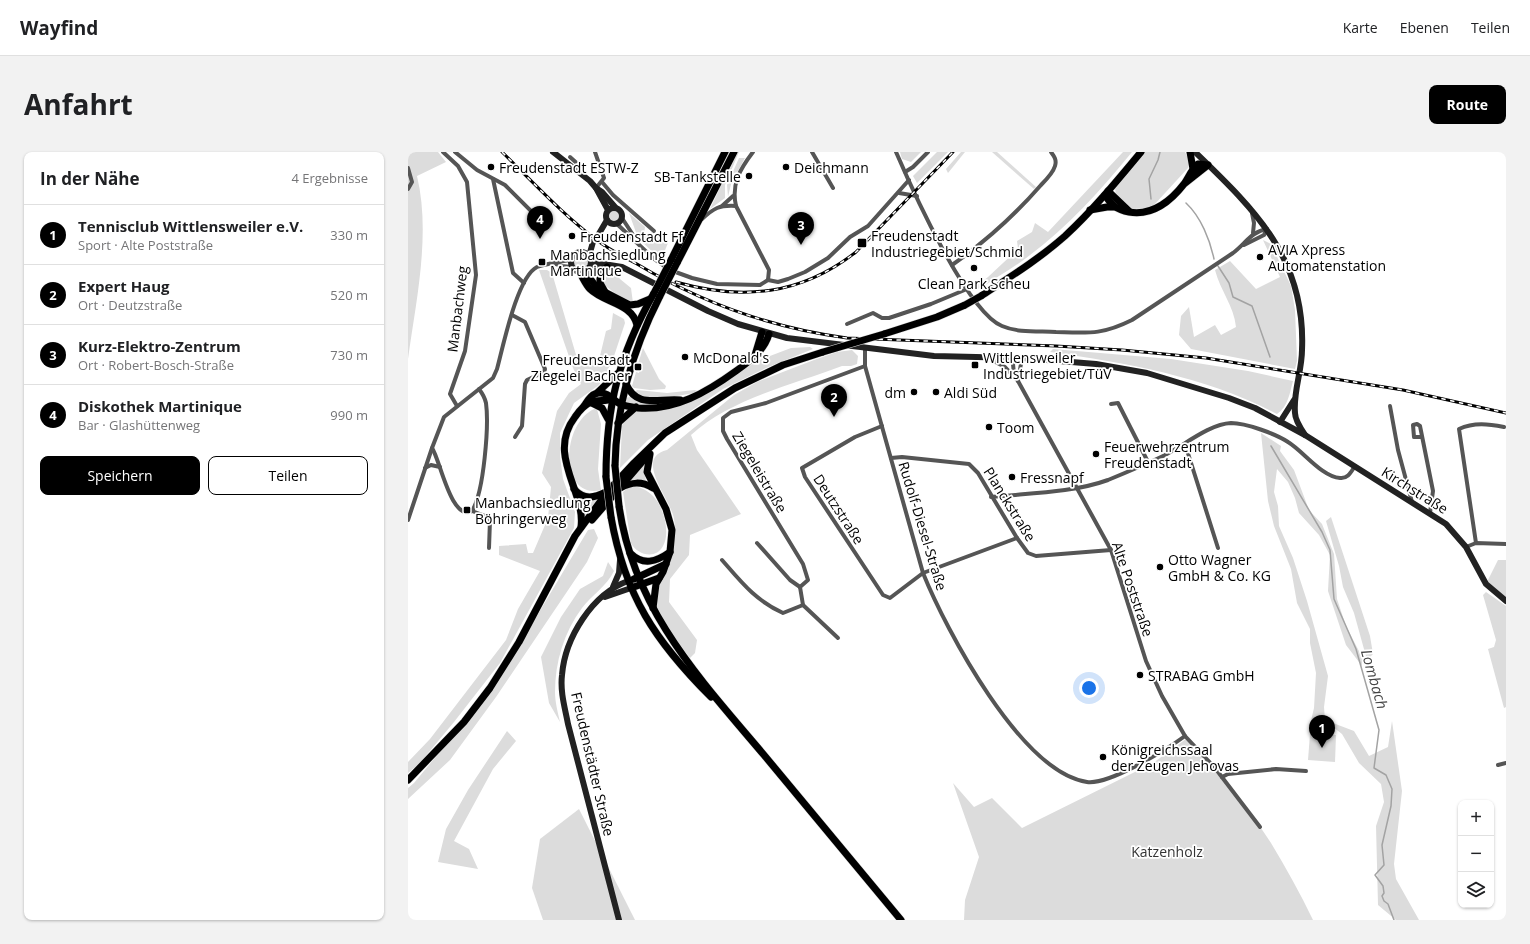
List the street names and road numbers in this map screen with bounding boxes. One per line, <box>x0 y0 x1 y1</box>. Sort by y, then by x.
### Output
street label: Manbachweg <box>442 264 472 353</box>
street label: Ziegeleistraße <box>728 428 792 516</box>
street label: Rudolf-Diesel-Straße <box>894 459 952 593</box>
street label: Kirchstraße <box>1378 462 1452 518</box>
street label: Planckstraße <box>980 463 1040 545</box>
street label: Deutzstraße <box>809 470 869 548</box>
street label: Alte Poststraße <box>1108 539 1158 639</box>
street label: Freudenstädter Straße <box>567 690 619 838</box>

